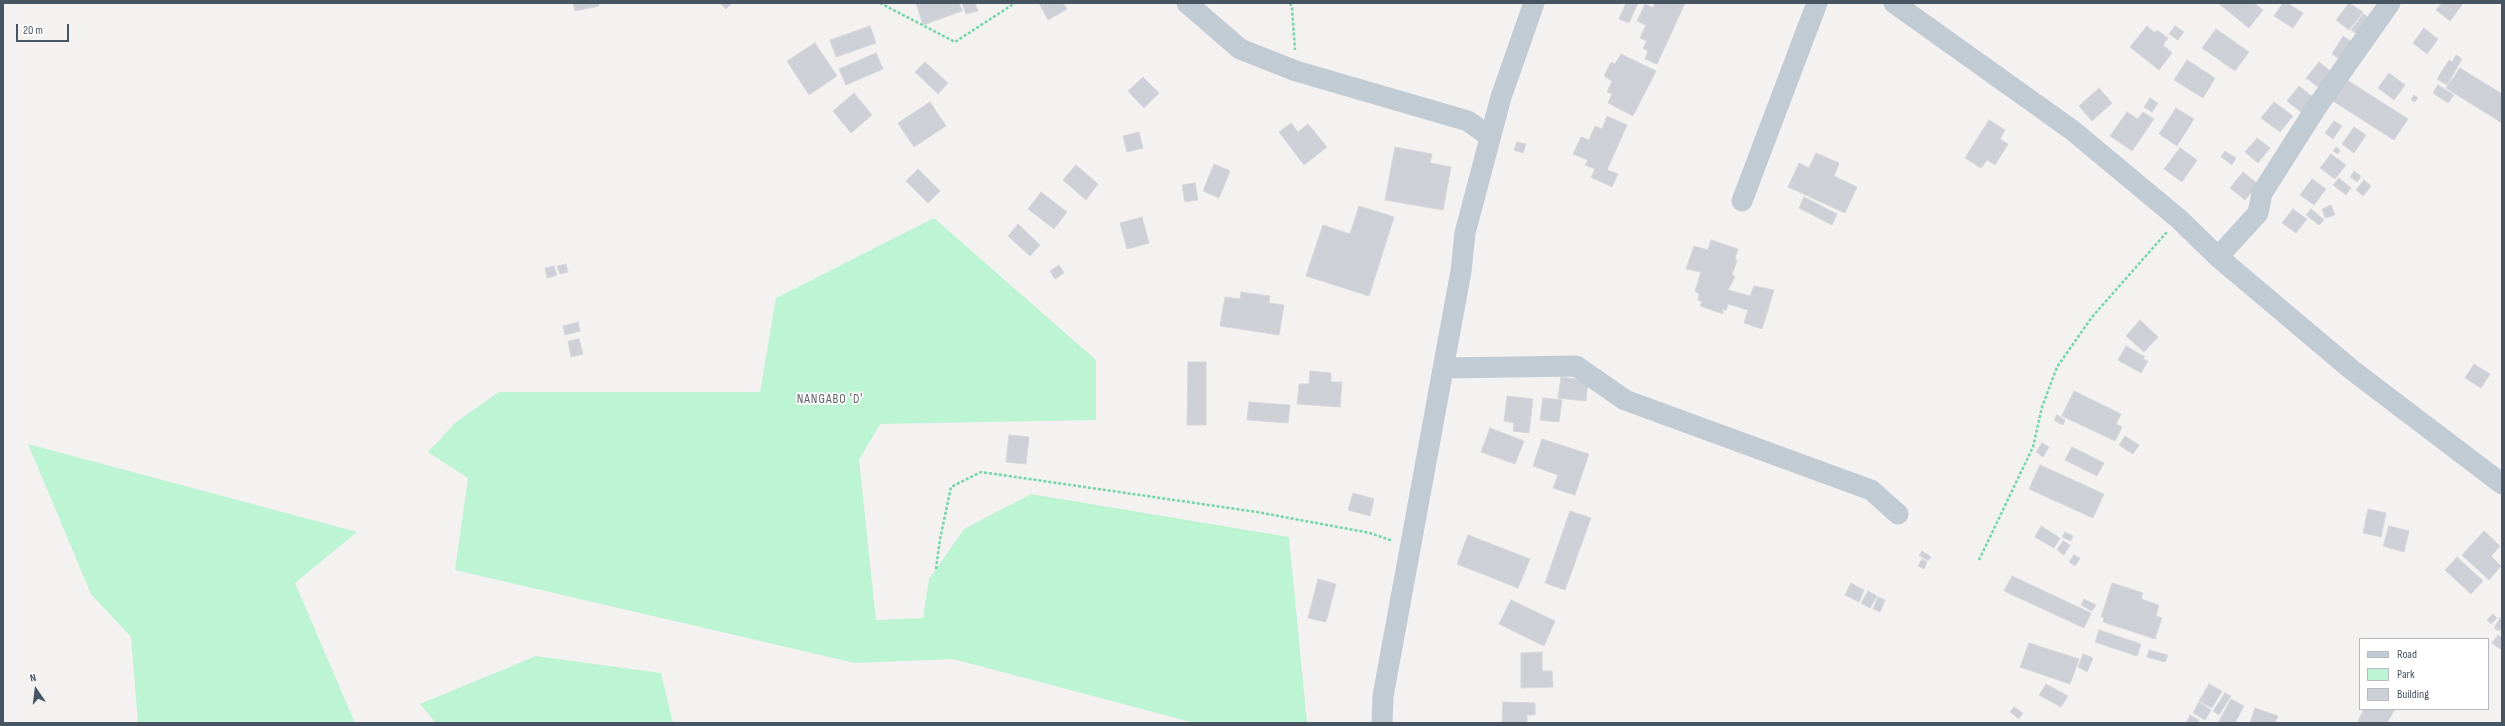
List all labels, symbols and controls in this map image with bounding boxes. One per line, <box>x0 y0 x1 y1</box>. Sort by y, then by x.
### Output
scale bar <box>18 16 71 42</box>
text: 20 m <box>23 23 43 38</box>
district label: NANGABO 'D' <box>797 392 863 408</box>
legend <box>2359 638 2489 710</box>
text: Road <box>2397 647 2417 662</box>
text: Park <box>2397 667 2415 682</box>
north arrow <box>16 670 56 710</box>
text: N <box>29 671 37 685</box>
text: Building <box>2397 687 2429 702</box>

